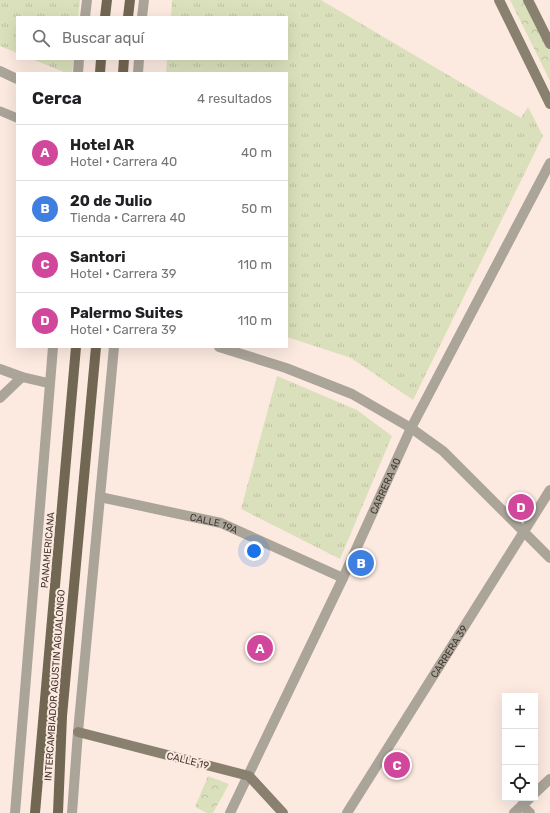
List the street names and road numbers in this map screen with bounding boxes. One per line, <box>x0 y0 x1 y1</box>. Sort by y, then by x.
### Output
street label: CARRERA 40 <box>368 456 404 516</box>
street label: PANAMERICANA <box>39 511 57 589</box>
street label: CALLE 19A <box>189 511 240 537</box>
street label: INTERCAMBIADOR AGUSTIN AGUALONGO <box>42 589 68 781</box>
street label: CARRERA 39 <box>428 623 471 680</box>
street label: CALLE 19 <box>165 750 210 772</box>

